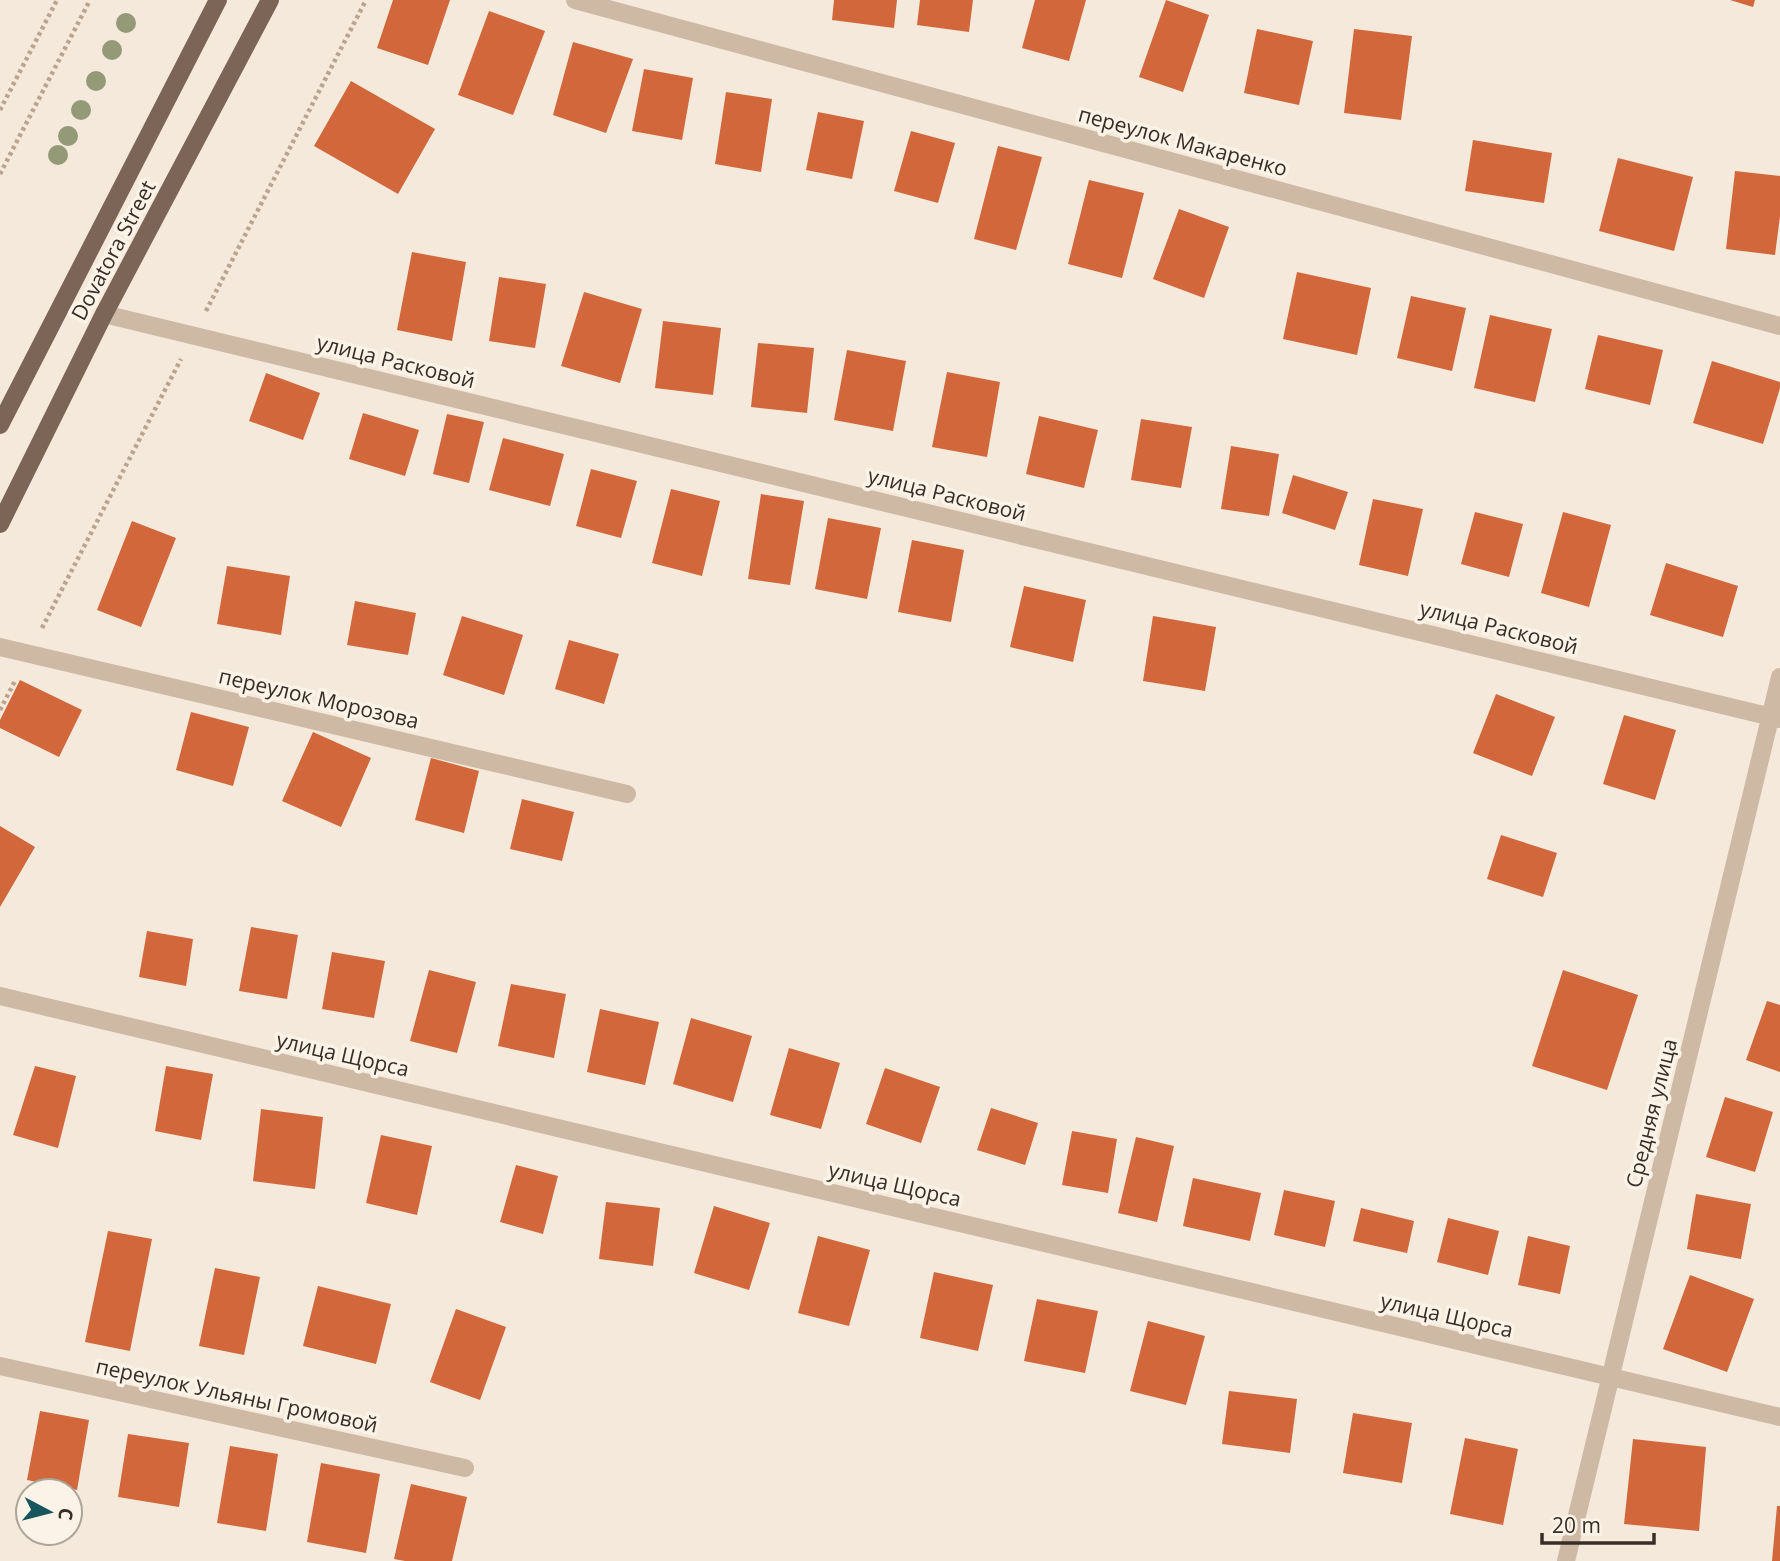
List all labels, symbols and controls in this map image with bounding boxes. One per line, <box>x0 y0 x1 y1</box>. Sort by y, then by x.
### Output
street label: переулок Макаренко <box>1075 100 1291 182</box>
street label: Dovatora Street <box>64 175 162 325</box>
street label: улица Расковой <box>314 328 478 394</box>
street label: улица Расковой <box>865 461 1029 527</box>
street label: улица Расковой <box>1417 594 1581 660</box>
street label: переулок Морозова <box>216 661 422 735</box>
street label: улица Щорса <box>274 1025 412 1083</box>
street label: Средняя улица <box>1619 1036 1683 1190</box>
street label: улица Щорса <box>826 1155 964 1213</box>
street label: улица Щорса <box>1378 1286 1516 1344</box>
street label: переулок Ульяны Громовой <box>94 1351 380 1439</box>
north arrow <box>14 1477 84 1547</box>
scale bar <box>1542 1502 1654 1546</box>
text: С <box>52 1506 80 1522</box>
text: 20 m <box>1552 1511 1601 1539</box>

